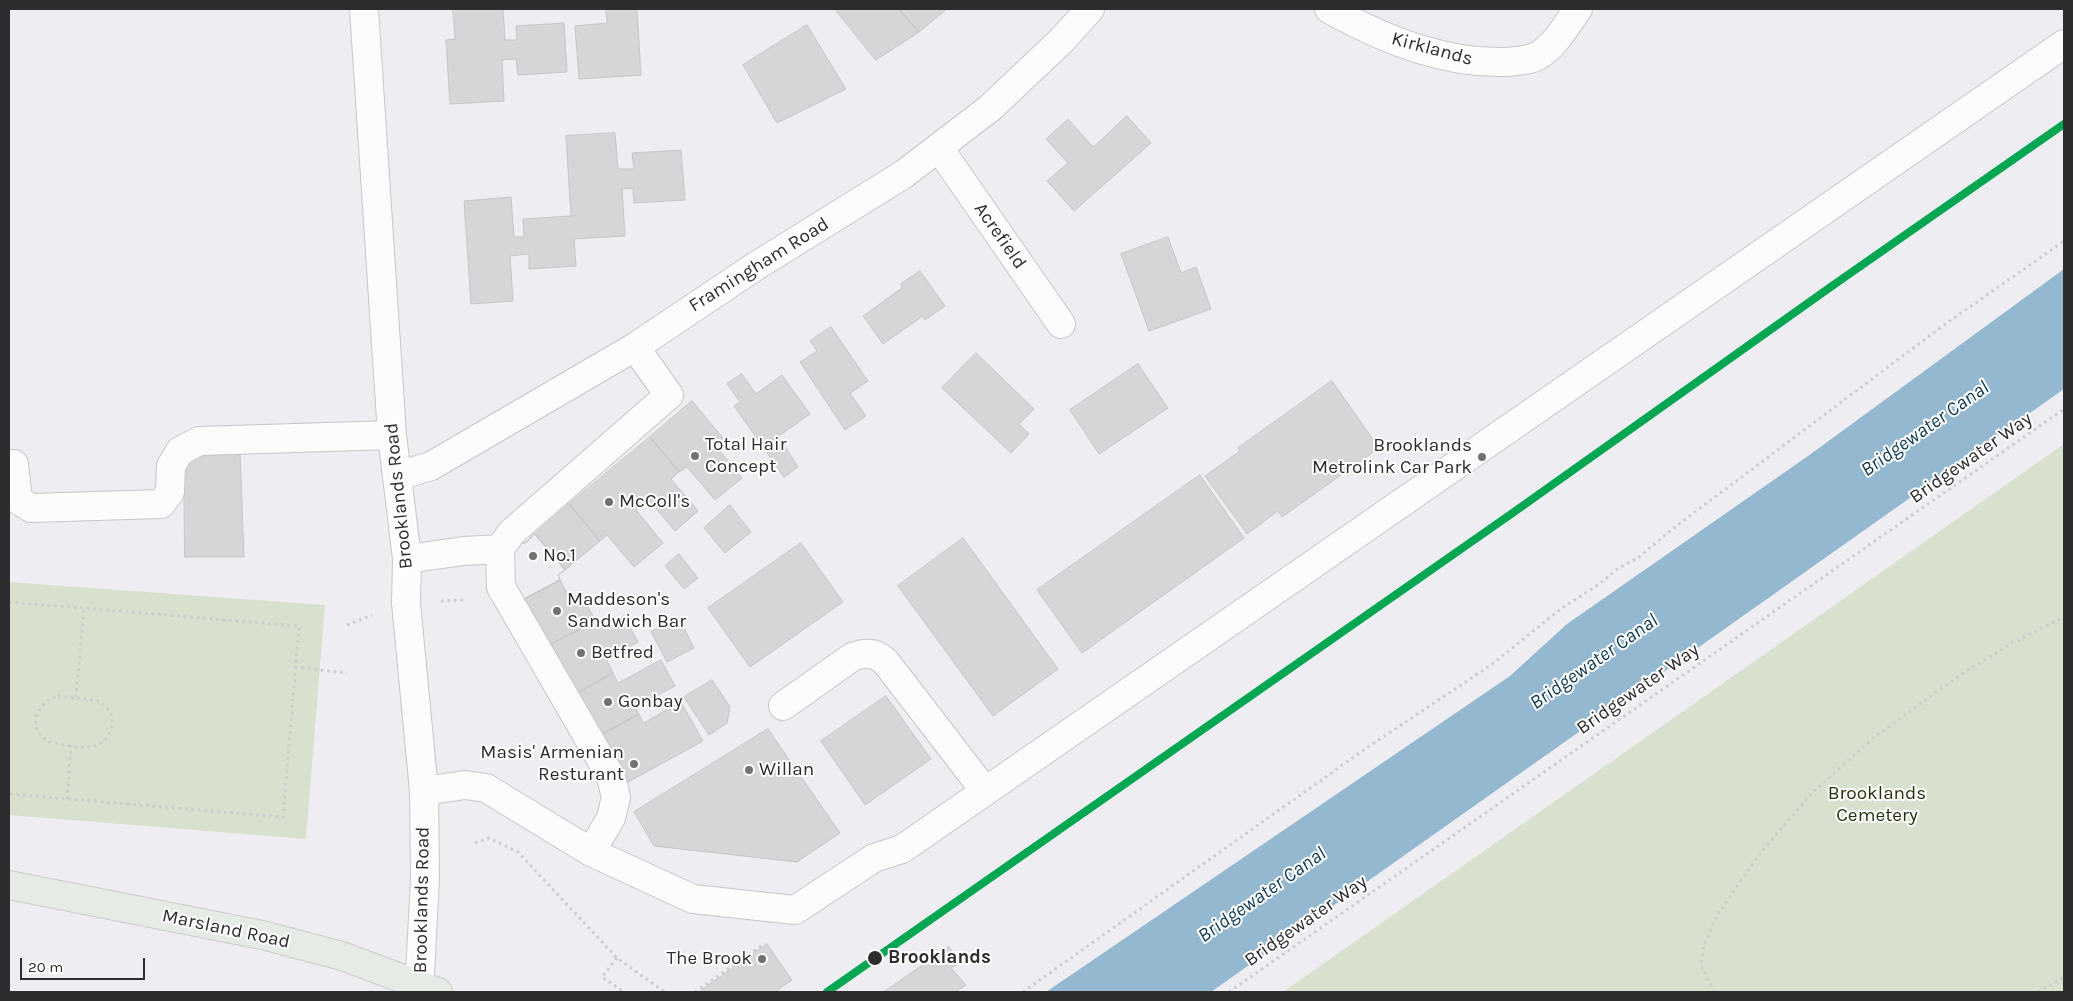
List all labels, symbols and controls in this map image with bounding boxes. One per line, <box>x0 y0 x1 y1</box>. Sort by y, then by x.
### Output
street label: Kirklands <box>1389 27 1475 71</box>
street label: Acrefield <box>969 198 1031 274</box>
street label: Framingham Road <box>685 213 833 317</box>
water label: Bridgewater Canal <box>1856 376 1994 482</box>
street label: Bridgewater Way <box>1905 407 2037 509</box>
street label: Brooklands Road <box>380 422 418 570</box>
place label: Total Hair Concept <box>705 434 787 478</box>
place label: Brooklands Metrolink Car Park <box>1312 435 1472 479</box>
marker: Total Hair Concept <box>689 450 701 462</box>
marker: Brooklands Metrolink Car Park <box>1476 451 1488 463</box>
place label: McColl's <box>619 491 690 513</box>
marker: McColl's <box>603 496 615 508</box>
place label: No.1 <box>543 545 576 567</box>
marker: No.1 <box>527 550 539 562</box>
place label: Maddeson's Sandwich Bar <box>567 589 686 633</box>
marker: Maddeson's Sandwich Bar <box>551 605 563 617</box>
water label: Bridgewater Canal <box>1525 609 1663 715</box>
street label: Bridgewater Way <box>1572 638 1704 740</box>
place label: Betfred <box>591 642 654 664</box>
marker: Betfred <box>575 647 587 659</box>
place label: Gonbay <box>618 691 683 713</box>
marker: Gonbay <box>602 696 614 708</box>
place label: Masis' Armenian Resturant <box>480 742 624 786</box>
marker: Masis' Armenian Resturant <box>628 758 640 770</box>
place label: Willan <box>759 759 814 781</box>
marker: Willan <box>743 764 755 776</box>
park label: Brooklands Cemetery <box>1828 783 1926 827</box>
street label: Brooklands Road <box>409 826 435 974</box>
water label: Bridgewater Canal <box>1193 842 1331 948</box>
street label: Bridgewater Way <box>1240 870 1372 972</box>
street label: Marsland Road <box>160 904 292 954</box>
place label: Brooklands <box>888 947 991 969</box>
scale bar <box>22 948 148 980</box>
place label: The Brook <box>667 948 752 970</box>
marker: Brooklands <box>866 949 884 967</box>
marker: The Brook <box>756 953 768 965</box>
text: 20 m <box>28 958 63 976</box>

